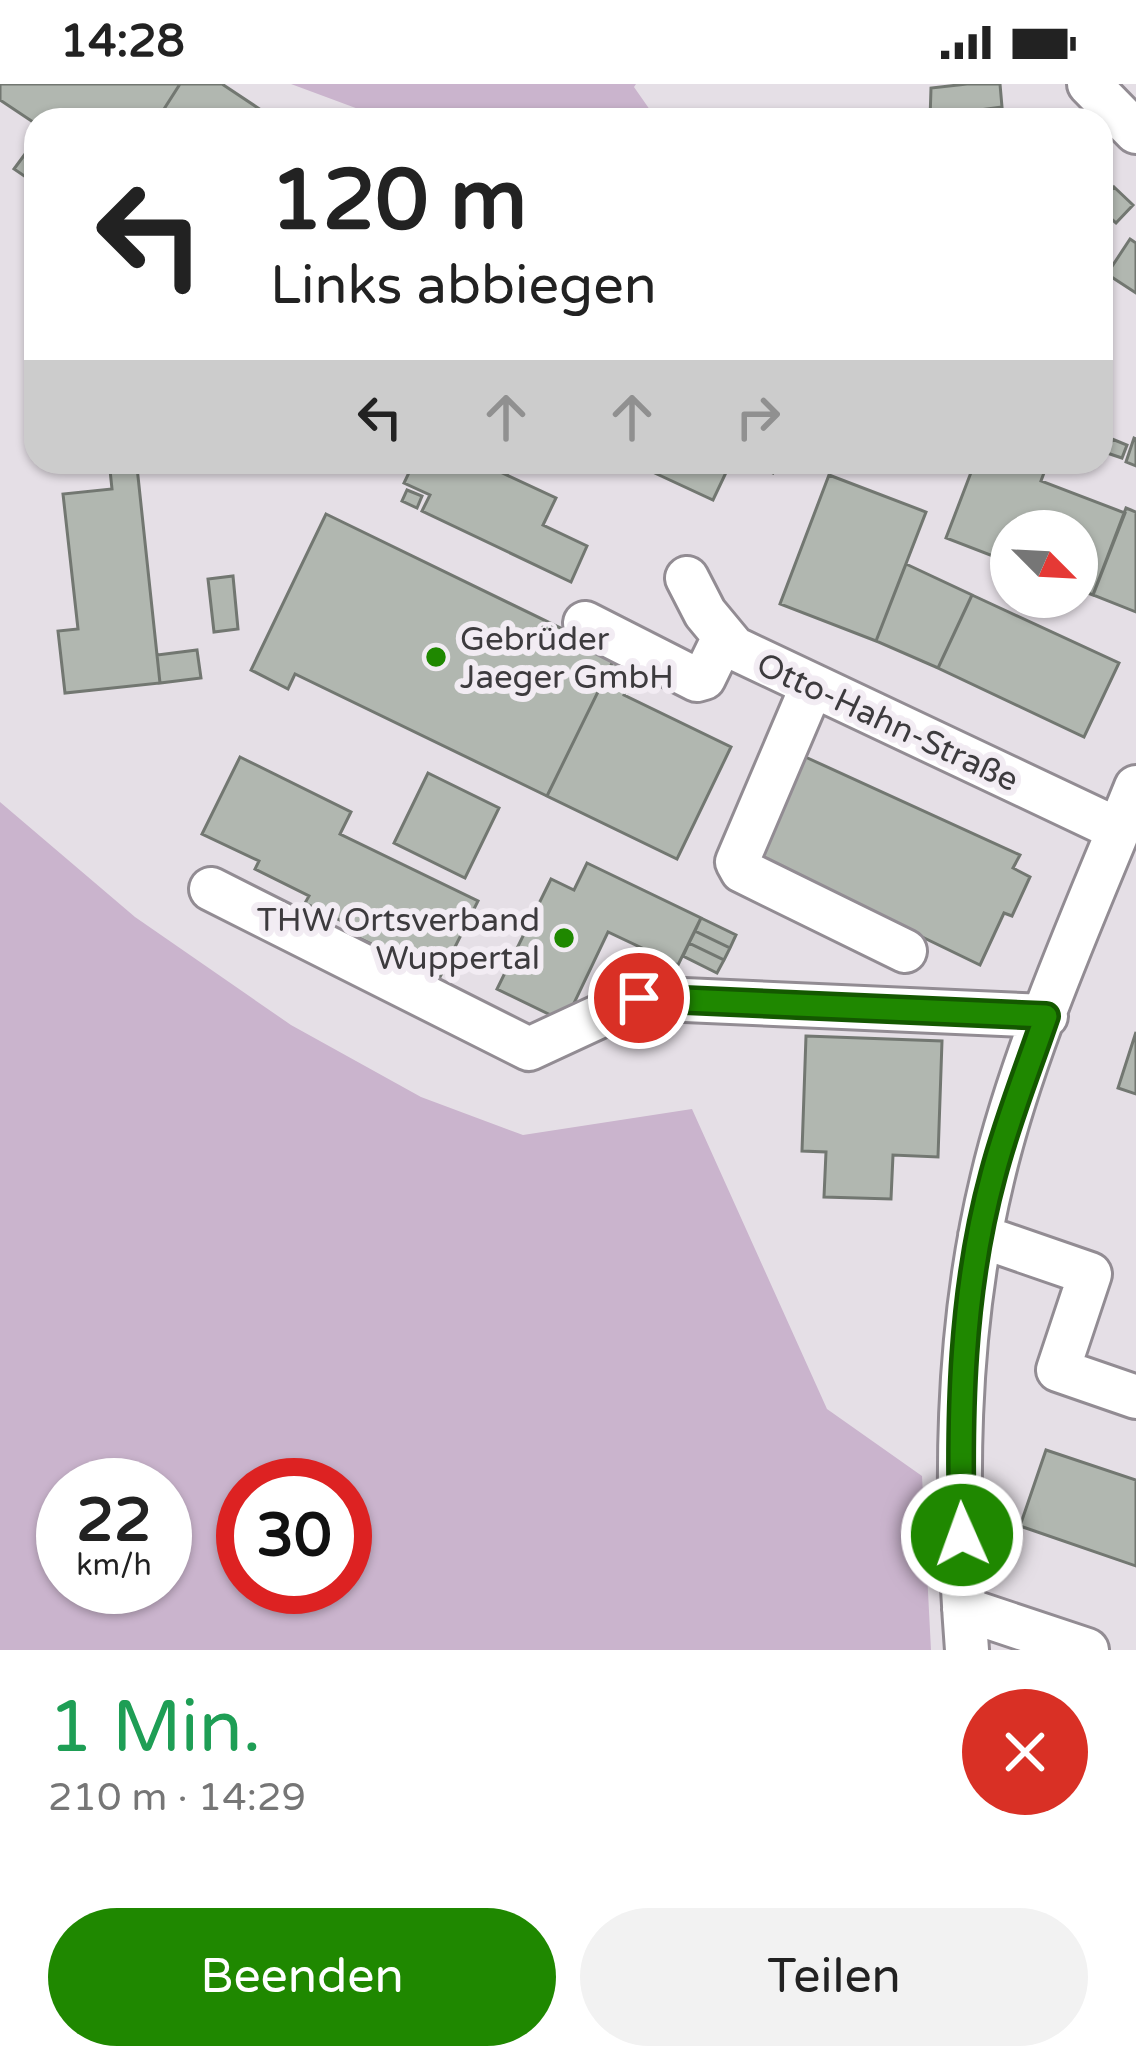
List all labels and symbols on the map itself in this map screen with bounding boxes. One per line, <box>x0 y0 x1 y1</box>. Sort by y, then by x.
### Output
north arrow <box>990 510 1098 618</box>
place label: Gebrüder Jaeger GmbH <box>460 620 674 697</box>
marker: Gebrüder Jaeger GmbH <box>423 644 449 670</box>
street label: Otto-Hahn-Straße <box>750 645 1024 800</box>
place label: THW Ortsverband Wuppertal <box>257 901 540 978</box>
marker: THW Ortsverband Wuppertal <box>551 925 577 951</box>
pin <box>588 947 690 1049</box>
speed limit sign: 30 <box>216 1458 372 1614</box>
position arrow <box>899 1472 1025 1598</box>

